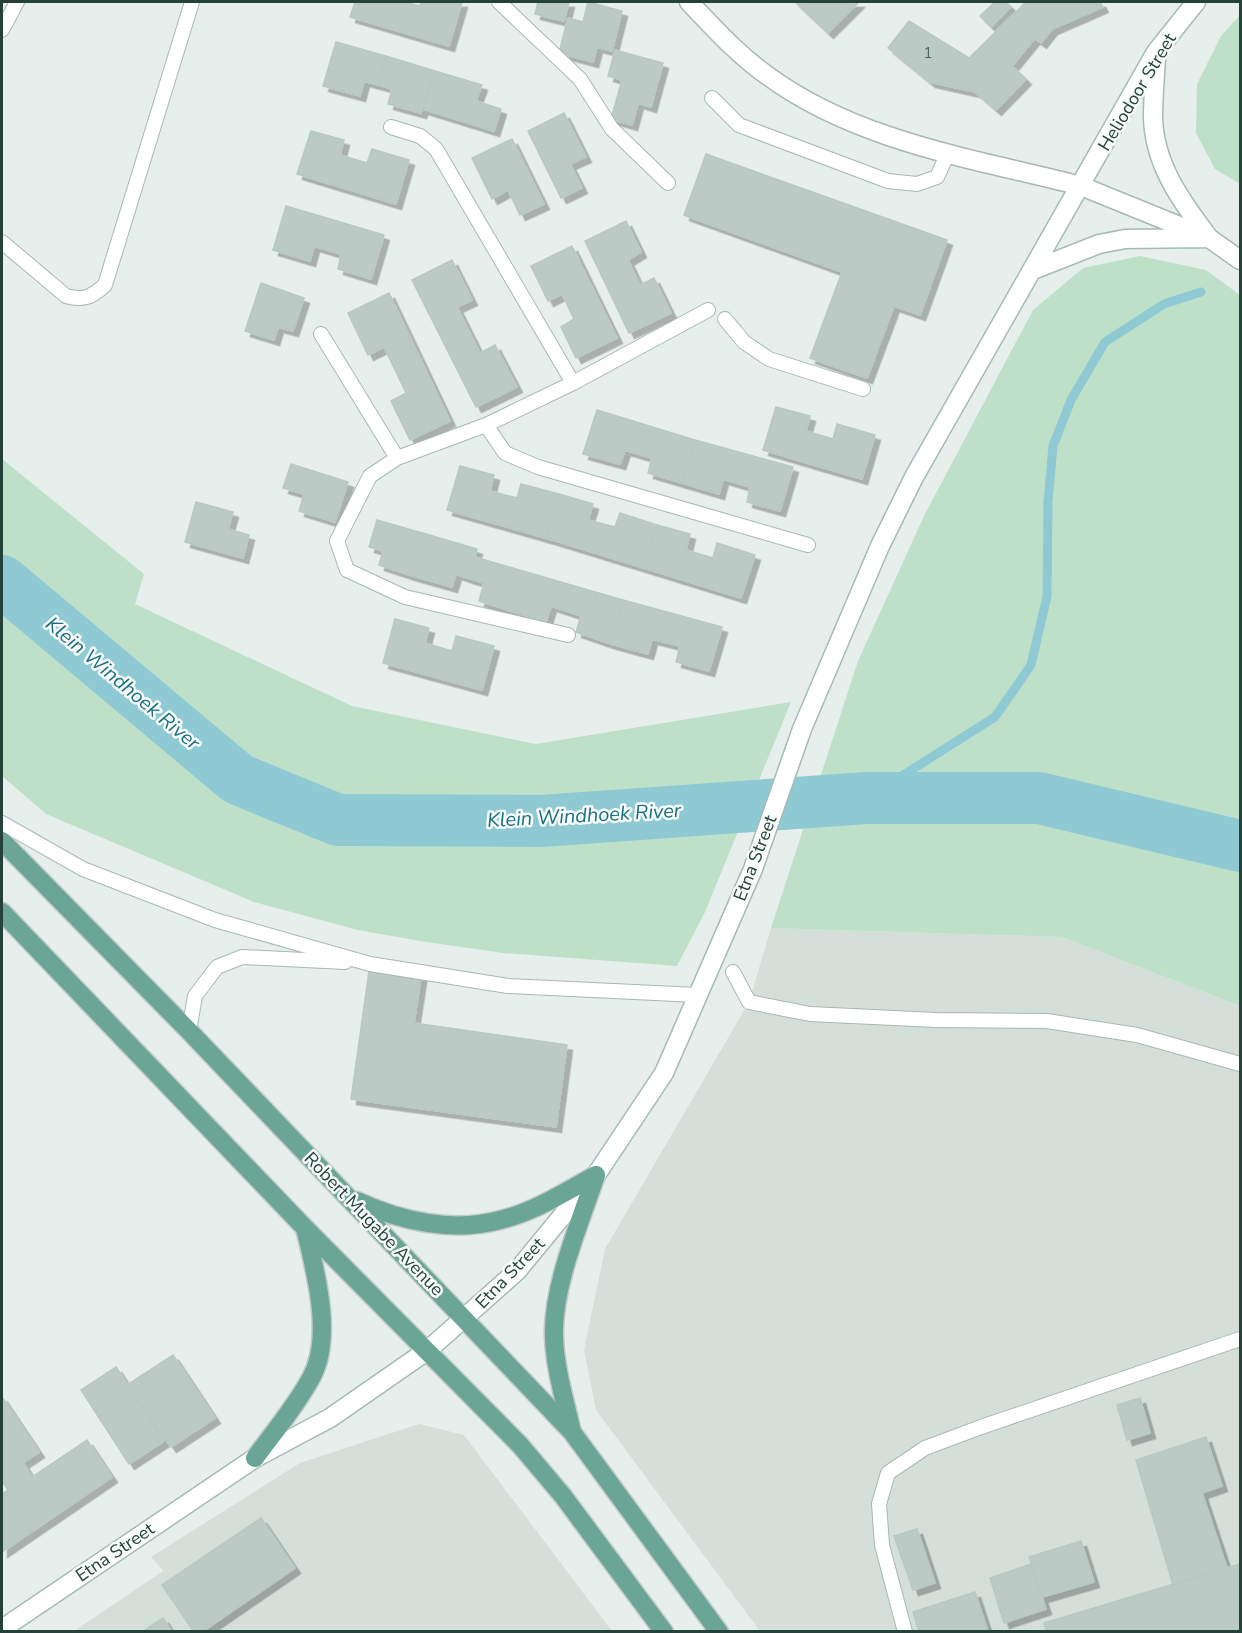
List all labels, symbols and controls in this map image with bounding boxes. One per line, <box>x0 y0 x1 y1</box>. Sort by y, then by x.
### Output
street label: Heliodoor Street <box>1092 28 1182 155</box>
house number: 1 <box>923 43 933 63</box>
water label: Klein Windhoek River <box>40 611 206 757</box>
water label: Klein Windhoek River <box>486 797 682 834</box>
street label: Etna Street <box>728 811 783 904</box>
street label: Robert Mugabe Avenue <box>299 1147 449 1301</box>
street label: Etna Street <box>470 1232 550 1314</box>
street label: Etna Street <box>71 1516 160 1587</box>

